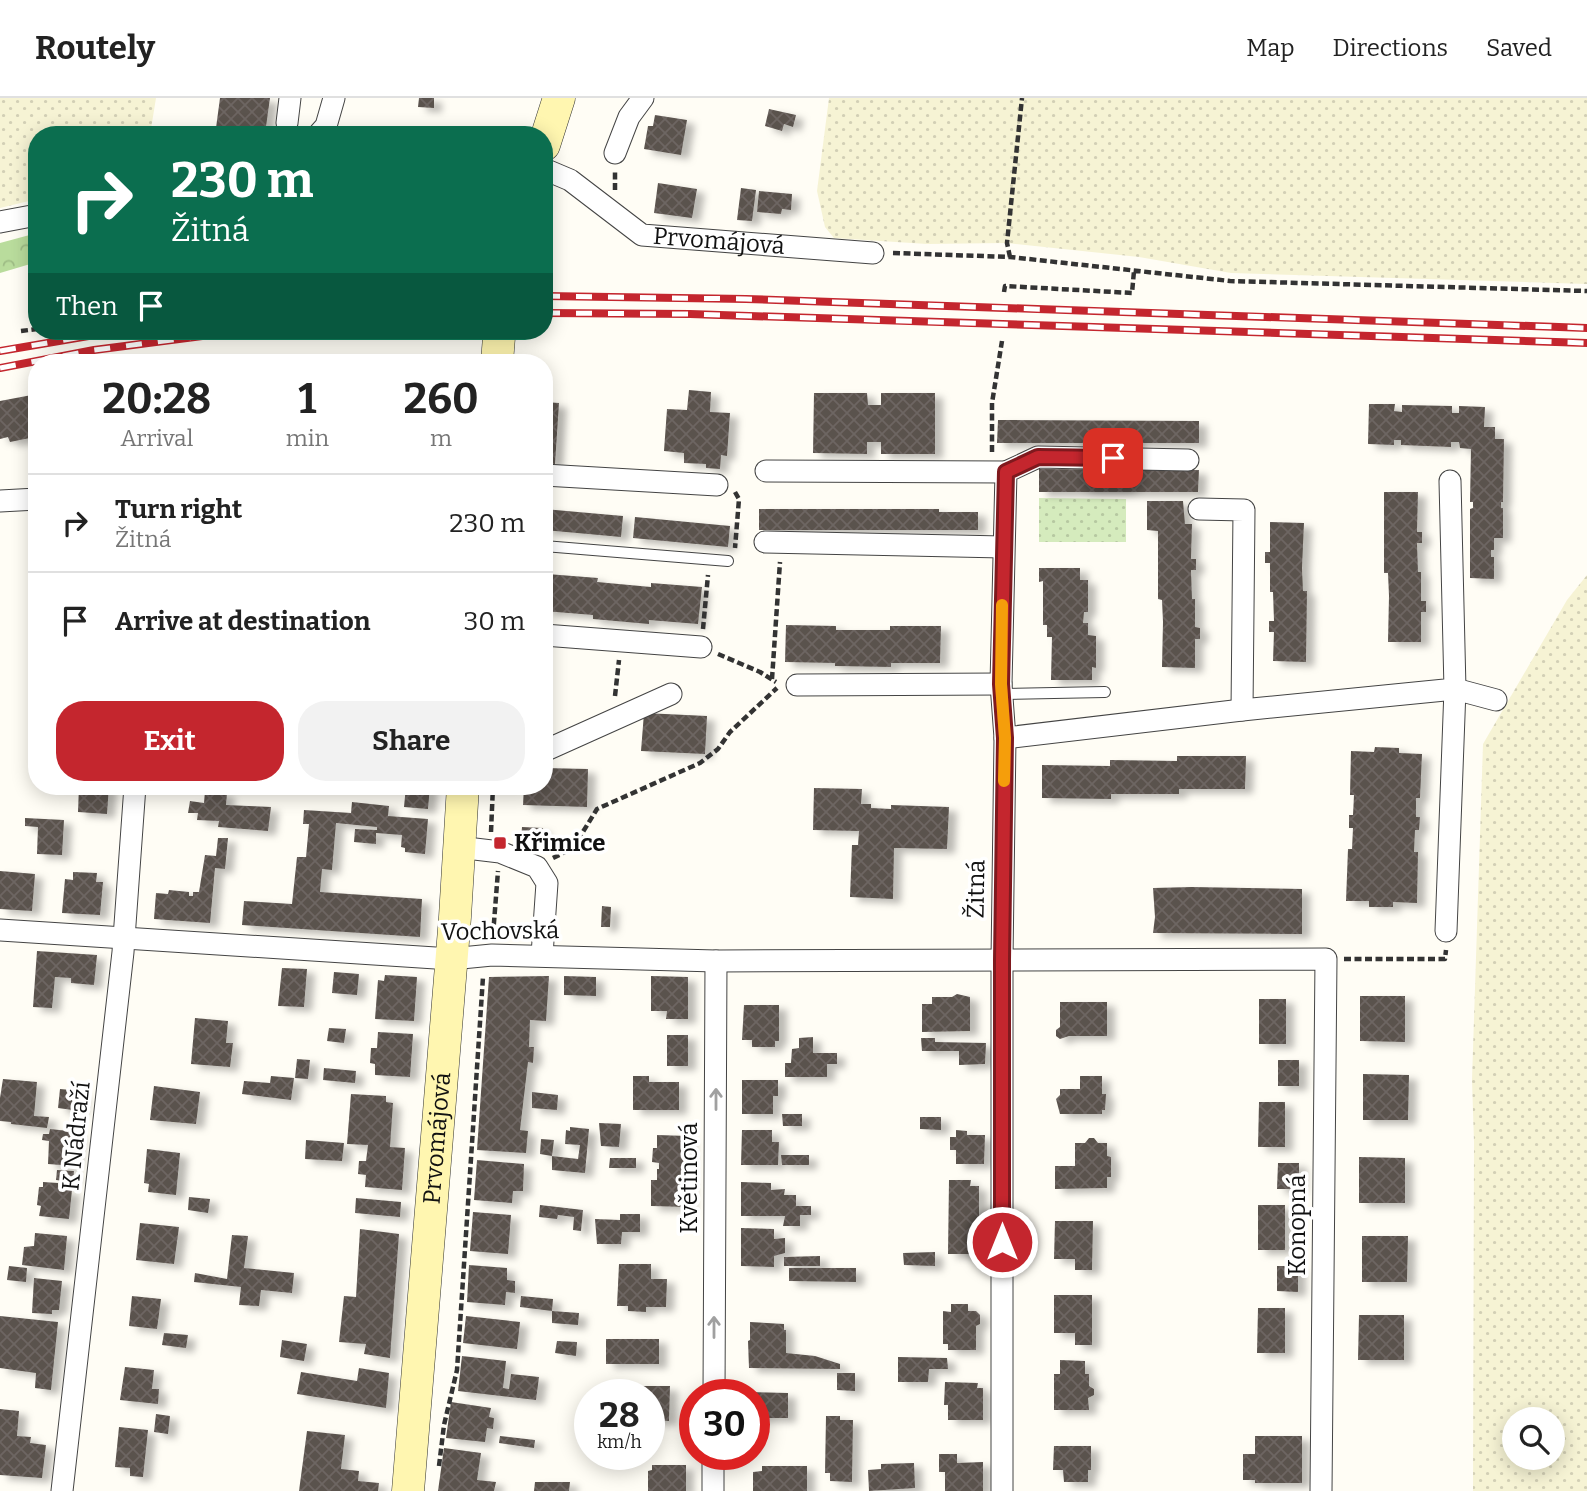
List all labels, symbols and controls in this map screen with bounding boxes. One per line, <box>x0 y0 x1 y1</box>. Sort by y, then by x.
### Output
text: Routely <box>35 28 155 68</box>
text: Map <box>1246 34 1295 62</box>
text: Directions <box>1333 34 1448 62</box>
text: Saved <box>1486 34 1552 62</box>
text: 230 m <box>171 151 314 210</box>
icon: right <box>56 154 147 245</box>
text: Žitná <box>171 211 249 249</box>
street label: Prvomájová <box>652 222 786 260</box>
icon: arrive <box>132 287 170 325</box>
text: Then <box>56 291 118 322</box>
text: 20:28 <box>102 374 211 424</box>
text: 1 <box>298 374 317 424</box>
text: 260 <box>403 374 479 424</box>
text: Arrival <box>120 424 193 452</box>
text: min <box>286 424 329 452</box>
text: m <box>430 424 452 452</box>
pin <box>1083 428 1143 488</box>
icon: arrive <box>1094 439 1132 477</box>
text: Turn right <box>115 494 242 525</box>
icon: right <box>56 504 94 542</box>
text: 230 m <box>449 508 525 539</box>
text: Žitná <box>115 525 171 553</box>
icon: arrive <box>56 602 94 640</box>
text: Arrive at destination <box>115 606 370 637</box>
text: 30 m <box>464 606 525 637</box>
button: Exit <box>56 701 284 781</box>
button: Share <box>298 701 525 781</box>
place label: Křimice <box>514 829 605 857</box>
marker: Křimice <box>492 835 508 851</box>
street label: Žitná <box>960 859 991 919</box>
street label: Vochovská <box>441 916 559 946</box>
street label: Prvomájová <box>418 1071 456 1205</box>
street label: K Nádraží <box>56 1080 96 1192</box>
one-way arrow <box>709 1088 722 1111</box>
street label: Květinová <box>675 1122 703 1234</box>
street label: Konopná <box>1283 1174 1311 1276</box>
position arrow <box>965 1205 1039 1279</box>
one-way arrow <box>707 1315 721 1338</box>
speed limit sign: 30 <box>679 1379 770 1470</box>
text: 28 <box>599 1394 640 1436</box>
map controls <box>1502 1407 1565 1470</box>
button: search <box>1502 1407 1565 1470</box>
text: km/h <box>597 1431 642 1453</box>

